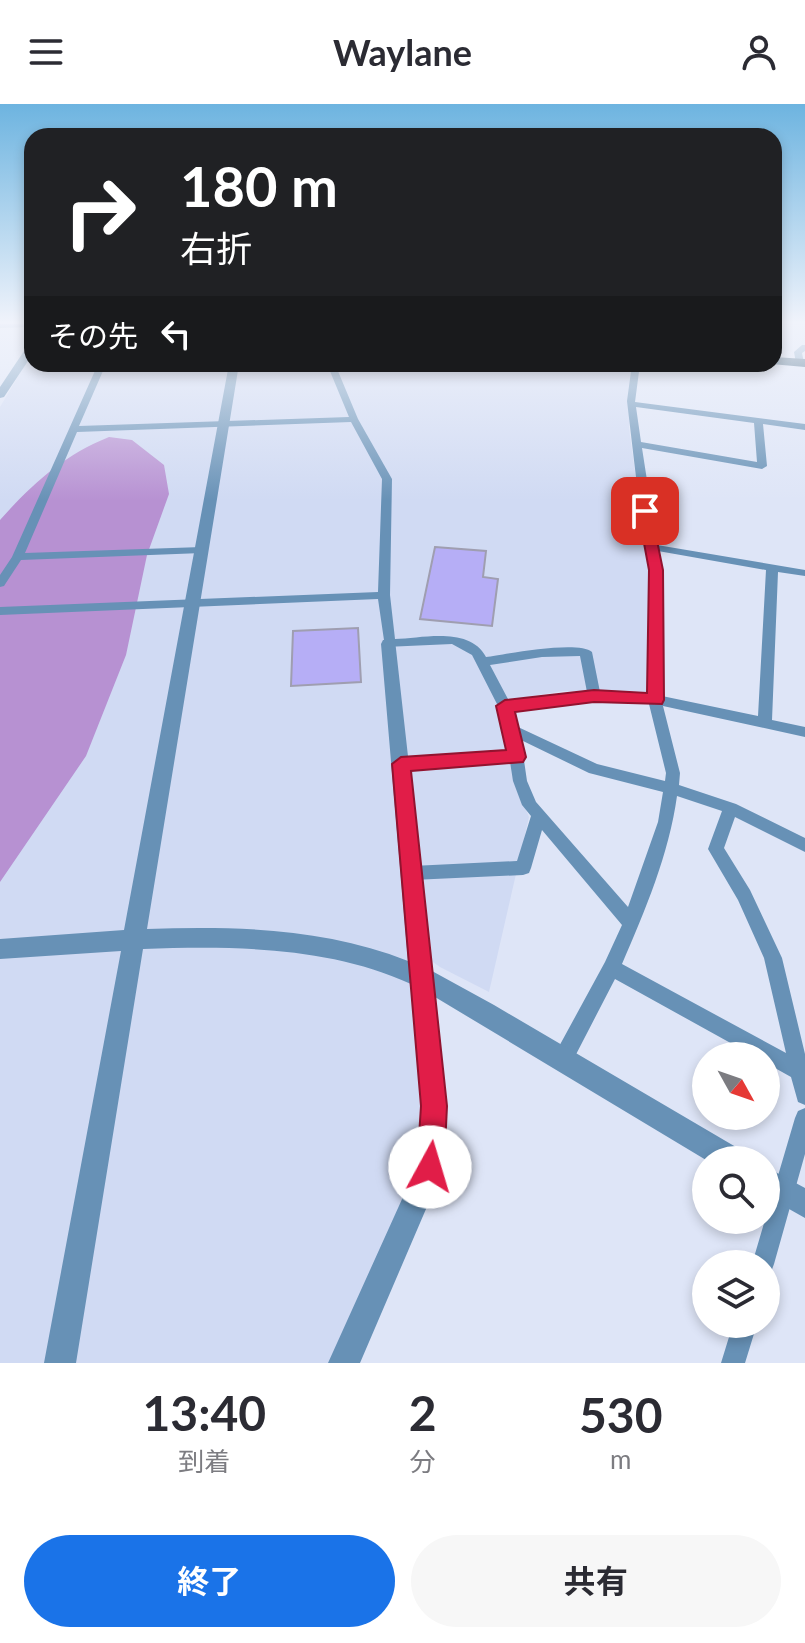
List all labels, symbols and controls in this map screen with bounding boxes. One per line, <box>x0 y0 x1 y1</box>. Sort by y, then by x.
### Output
icon: menu <box>24 30 68 74</box>
text: Waylane <box>333 30 472 74</box>
icon: person <box>737 30 781 74</box>
text: 180 m <box>180 152 338 219</box>
icon: right <box>48 160 152 264</box>
text: 右折 <box>180 226 252 270</box>
icon: left <box>154 312 198 356</box>
text: その先 <box>48 317 138 353</box>
pin <box>611 477 679 545</box>
icon: arrive <box>623 489 667 533</box>
north arrow <box>692 1042 780 1130</box>
map controls <box>692 1042 780 1338</box>
position arrow <box>388 1125 472 1209</box>
button: search <box>692 1146 780 1234</box>
button: layers <box>692 1250 780 1338</box>
text: 13:40 <box>142 1384 266 1441</box>
text: 2 <box>409 1384 437 1441</box>
text: 530 <box>579 1386 663 1443</box>
text: m <box>610 1443 631 1475</box>
text: 到着 <box>178 1445 230 1477</box>
text: 分 <box>410 1445 436 1477</box>
button: 終了 <box>24 1535 395 1627</box>
button: 共有 <box>411 1535 781 1627</box>

